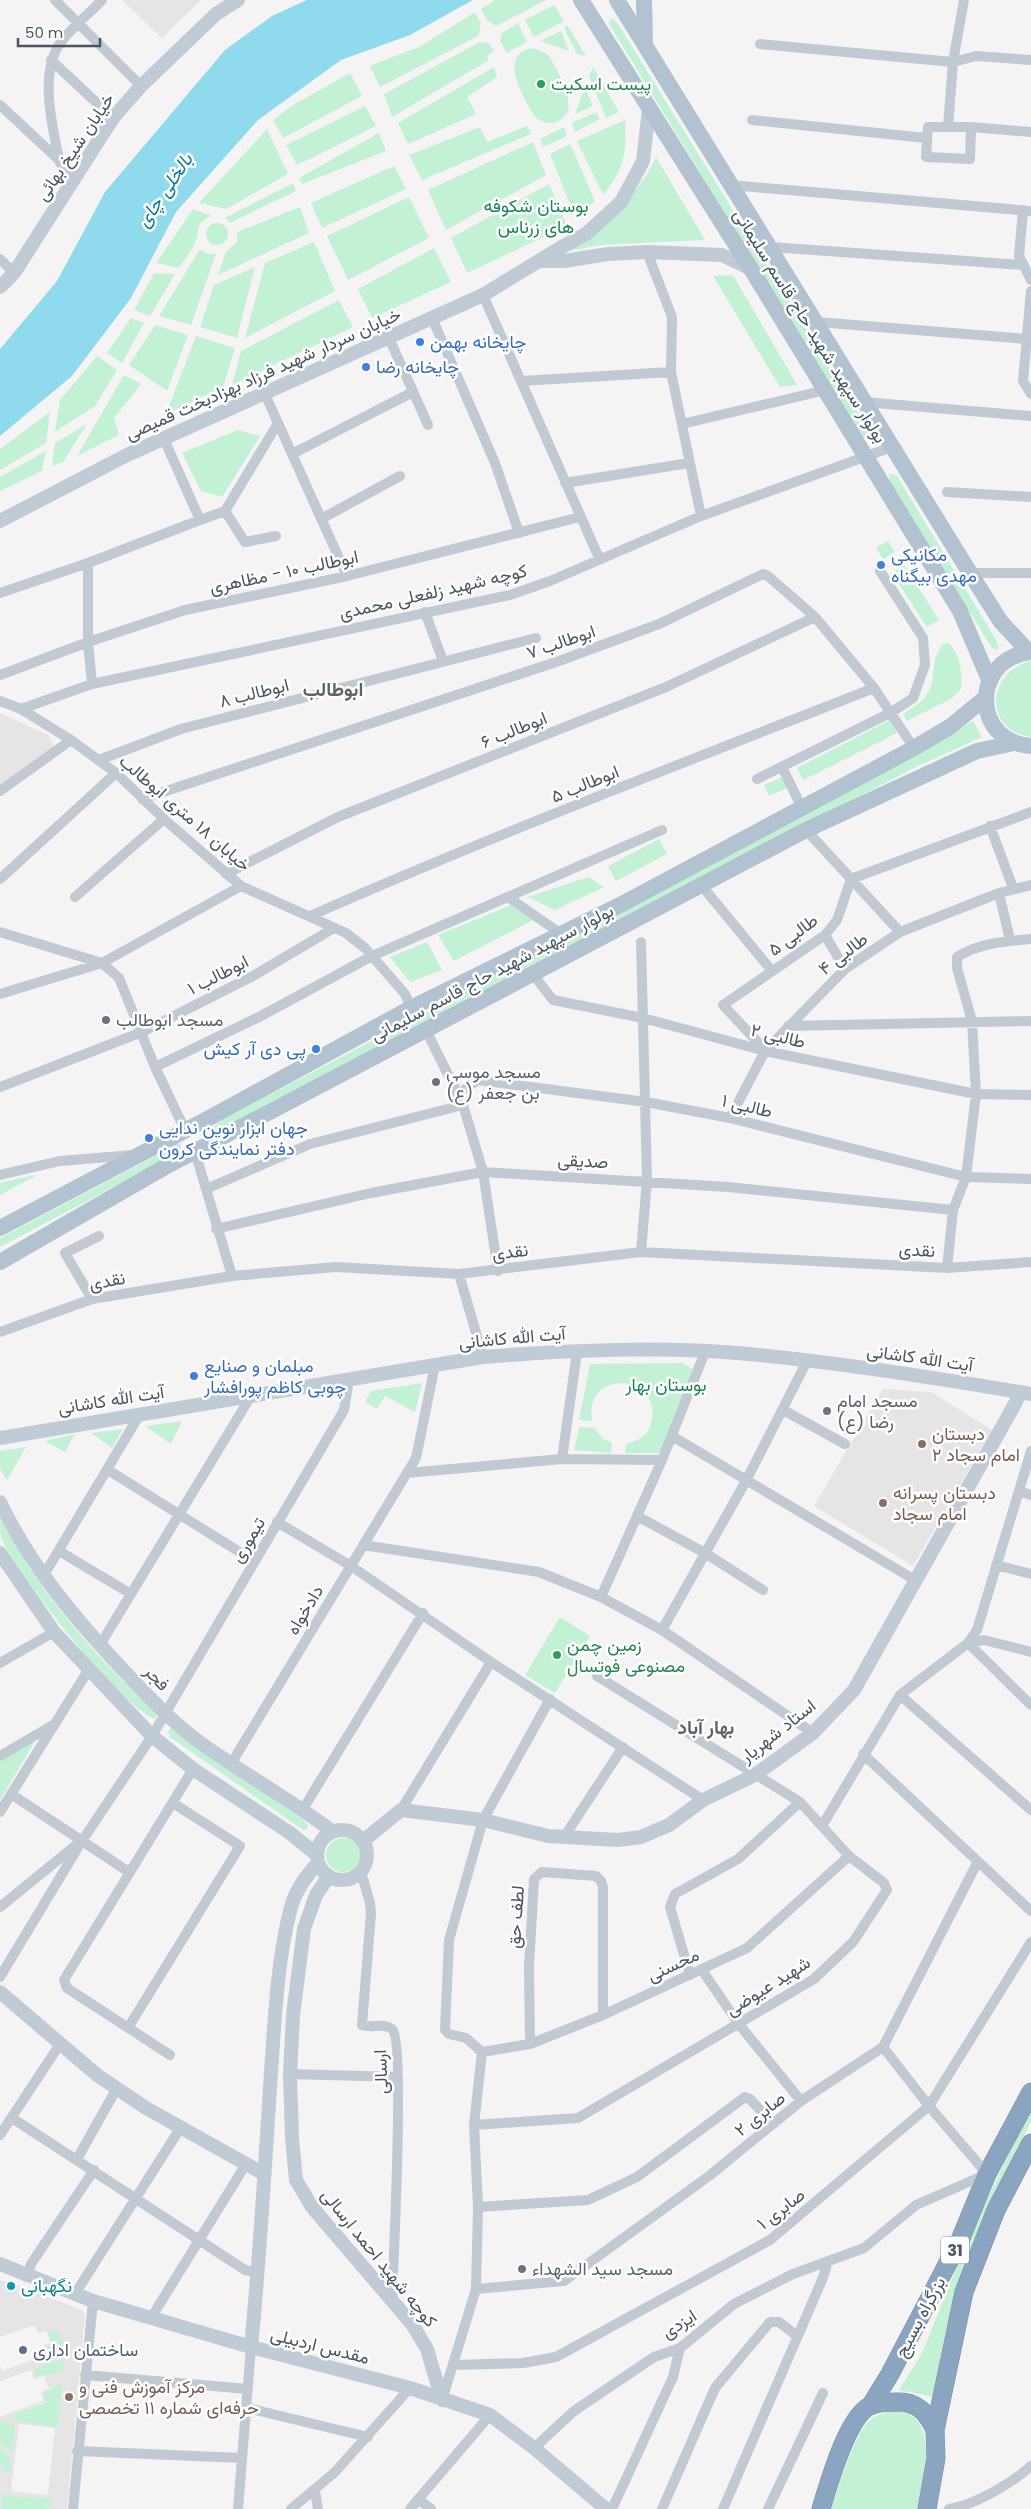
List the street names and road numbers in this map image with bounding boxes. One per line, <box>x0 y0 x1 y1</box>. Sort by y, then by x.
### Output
street label: خیابان شیخ بهائی <box>29 88 120 206</box>
street label: بولوار سپهبد شهید حاج قاسم سلیمانی <box>728 204 893 448</box>
street label: خیابان سردار شهید فرزاد بهزاد‌بخت قمیصی <box>121 301 405 446</box>
street label: ابوطالب ۱۰ - مظاهری <box>207 544 361 599</box>
street label: کوچه شهید زلفعلی محمدی <box>336 558 529 625</box>
street label: ابوطالب ۷ <box>523 618 599 665</box>
street label: ابوطالب ۸ <box>216 672 291 713</box>
street label: ابوطالب ۶ <box>477 705 551 754</box>
street label: خیابان ۱۸ متری ابوطالب <box>114 748 257 877</box>
street label: ابوطالب ۵ <box>547 759 623 808</box>
street label: بولوار سپهبد شهید حاج قاسم سلیمانی <box>366 898 618 1048</box>
street label: طالبی ۵ <box>763 908 823 962</box>
street label: طالبی ۴ <box>813 926 873 981</box>
street label: ابوطالب ۱ <box>183 948 253 1001</box>
street label: طالبی ۲ <box>748 1017 808 1054</box>
street label: طالبی ۱ <box>719 1088 775 1123</box>
street label: صدیقی <box>557 1147 609 1174</box>
street label: نقدی <box>898 1236 936 1263</box>
street label: نقدی <box>490 1237 530 1266</box>
street label: نقدی <box>87 1265 127 1296</box>
street label: آیت الله کاشانی <box>457 1320 568 1355</box>
street label: آیت الله کاشانی <box>865 1338 977 1378</box>
street label: آیت الله کاشانی <box>56 1378 168 1420</box>
street label: تیموری <box>224 1512 271 1567</box>
street label: دادخواه <box>280 1580 329 1639</box>
street label: فجر <box>138 1658 176 1696</box>
street label: استاد شهریار <box>734 1693 821 1769</box>
street label: لطف حق <box>501 1885 530 1949</box>
street label: محسنی <box>643 1942 703 1987</box>
street label: شهید عیوضی <box>721 1950 815 2022</box>
street label: ارسالی <box>367 2049 394 2095</box>
street label: صابری ۲ <box>729 2085 790 2142</box>
street label: صابری ۱ <box>751 2182 810 2235</box>
street label: کوچه شهید احمد ارسالی <box>316 2183 443 2332</box>
road number: 31 <box>941 2236 969 2264</box>
street label: بزرگراه بسیج <box>888 2272 951 2361</box>
street label: ایزدی <box>656 2303 701 2344</box>
street label: مقدس اردبیلی <box>268 2321 372 2370</box>

